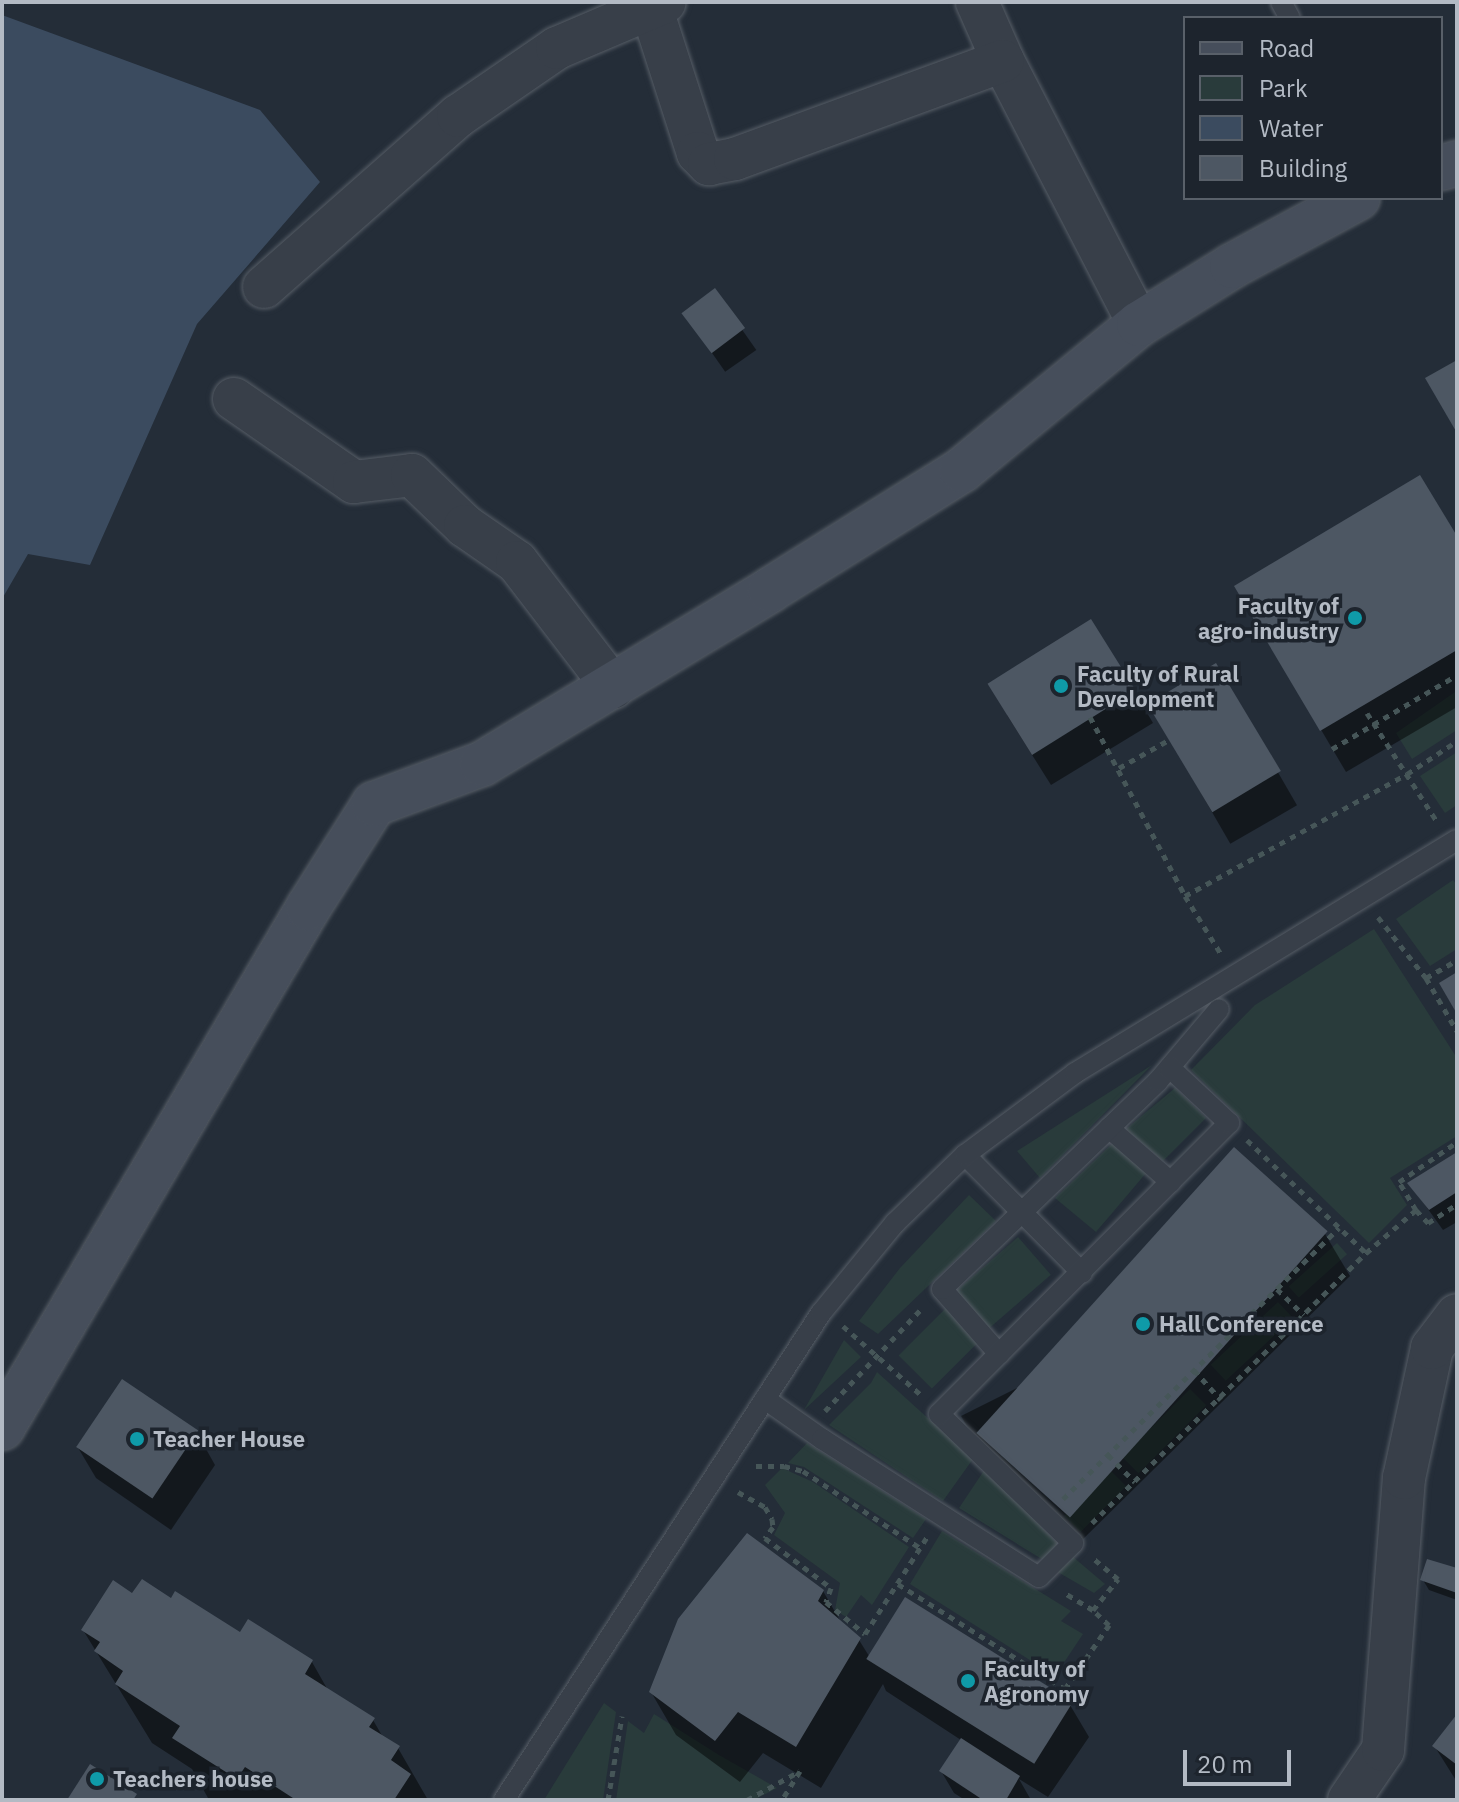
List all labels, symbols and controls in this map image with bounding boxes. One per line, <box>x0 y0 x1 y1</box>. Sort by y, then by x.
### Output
legend <box>1183 16 1443 200</box>
text: Road <box>1259 32 1314 64</box>
text: Park <box>1259 72 1308 104</box>
text: Water <box>1259 112 1323 144</box>
text: Building <box>1259 152 1347 184</box>
place label: Faculty of agro-industry <box>1198 592 1339 644</box>
marker: Faculty of agro-industry <box>1346 609 1364 627</box>
place label: Faculty of Rural Development <box>1077 660 1239 712</box>
marker: Faculty of Rural Development <box>1052 677 1070 695</box>
place label: Hall Conference <box>1159 1311 1324 1337</box>
marker: Hall Conference <box>1134 1315 1152 1333</box>
place label: Teacher House <box>153 1426 305 1452</box>
marker: Teacher House <box>128 1430 146 1448</box>
place label: Faculty of Agronomy <box>984 1655 1089 1706</box>
marker: Faculty of Agronomy <box>959 1672 977 1690</box>
scale bar <box>1187 1734 1295 1784</box>
text: 20 m <box>1197 1748 1252 1780</box>
place label: Teachers house <box>113 1766 273 1792</box>
marker: Teachers house <box>88 1770 106 1788</box>

